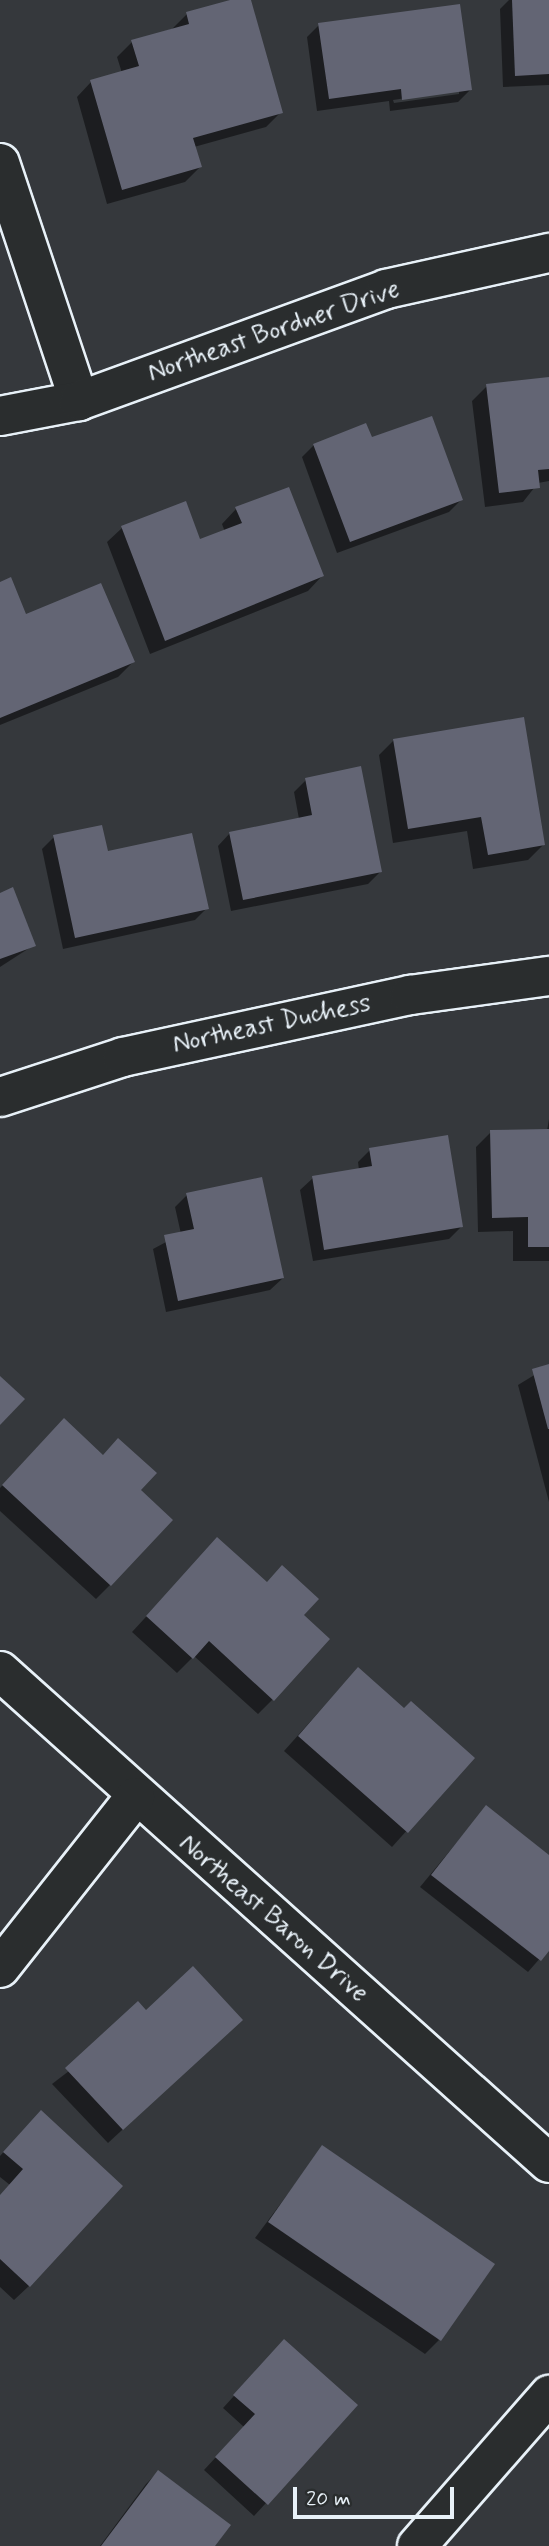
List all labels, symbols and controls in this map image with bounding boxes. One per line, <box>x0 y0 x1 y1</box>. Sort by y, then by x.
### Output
street label: Northeast Bordner Drive <box>145 275 403 389</box>
street label: Northeast Duchess <box>170 989 374 1061</box>
street label: Northeast Baron Drive <box>173 1829 373 2009</box>
scale bar <box>297 2472 458 2516</box>
text: 20 m <box>306 2485 351 2513</box>

